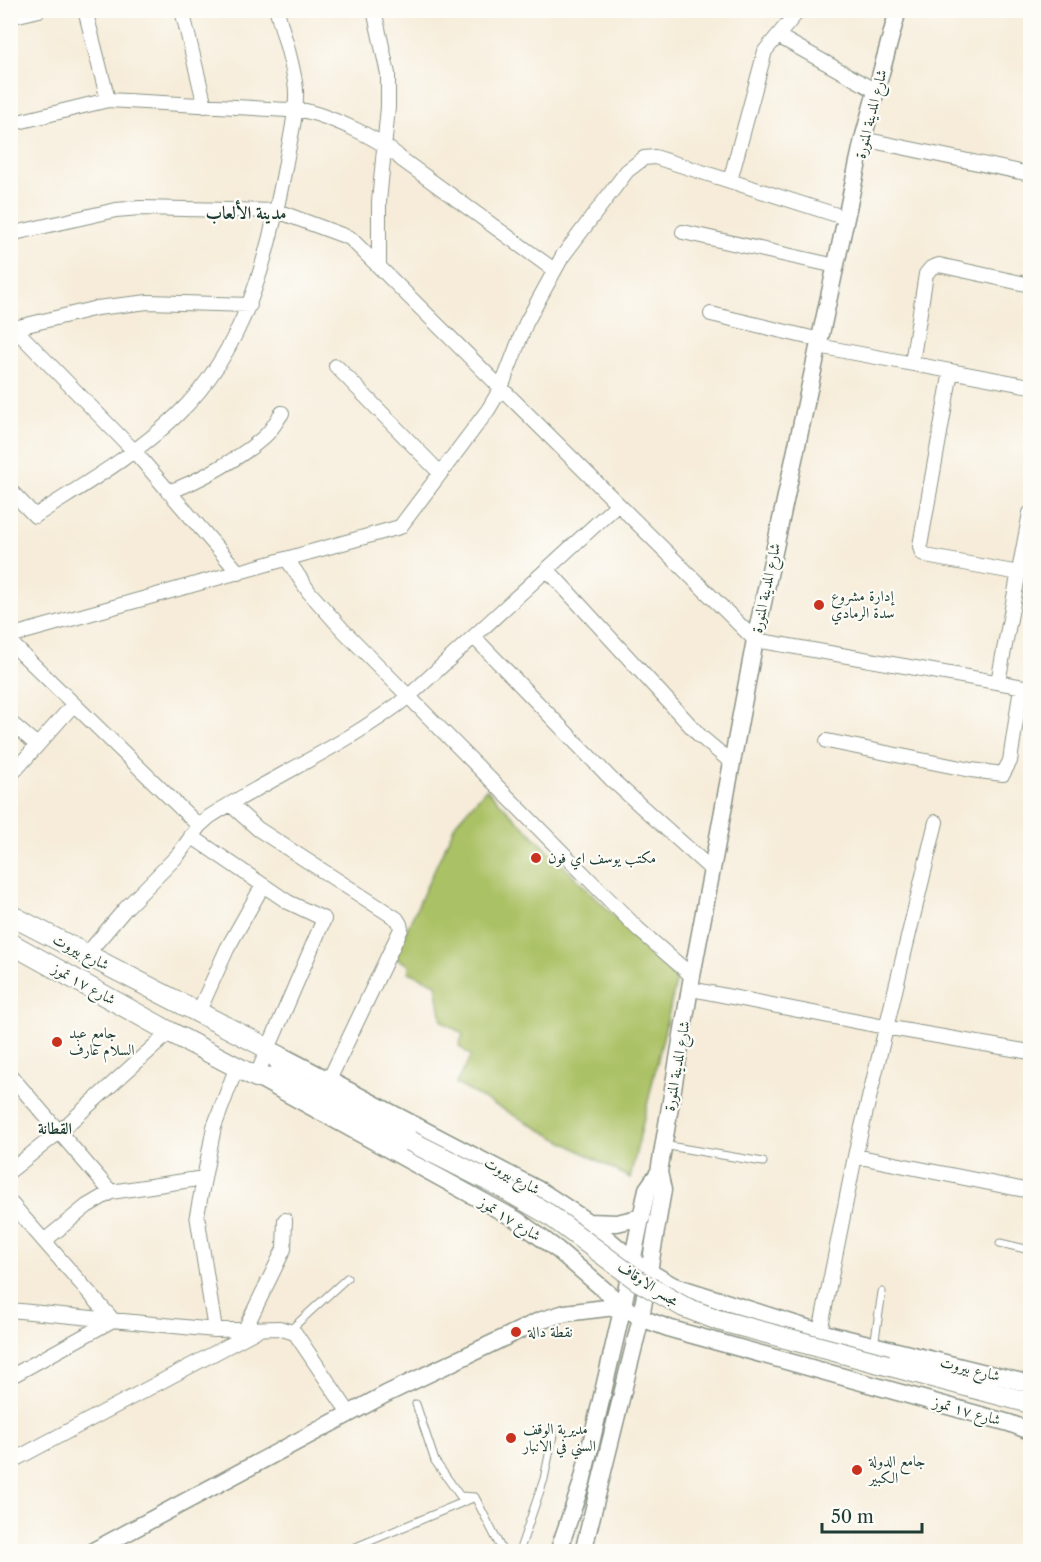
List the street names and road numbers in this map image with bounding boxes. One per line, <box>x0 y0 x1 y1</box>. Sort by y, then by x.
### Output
street label: شارع المدينة المنورة <box>850 67 895 161</box>
street label: شارع المدينة المنورة <box>747 541 788 635</box>
street label: شارع بيروت <box>48 929 113 977</box>
street label: شارع ١٧ تموز <box>46 957 119 1012</box>
street label: شارع المدينة المنورة <box>659 1019 698 1113</box>
street label: شارع بيروت <box>479 1152 544 1202</box>
street label: شارع ١٧ تموز <box>472 1191 545 1248</box>
street label: مجسر الاوقاف <box>614 1257 682 1311</box>
street label: شارع بيروت <box>937 1352 1002 1389</box>
street label: شارع ١٧ تموز <box>928 1391 1003 1433</box>

